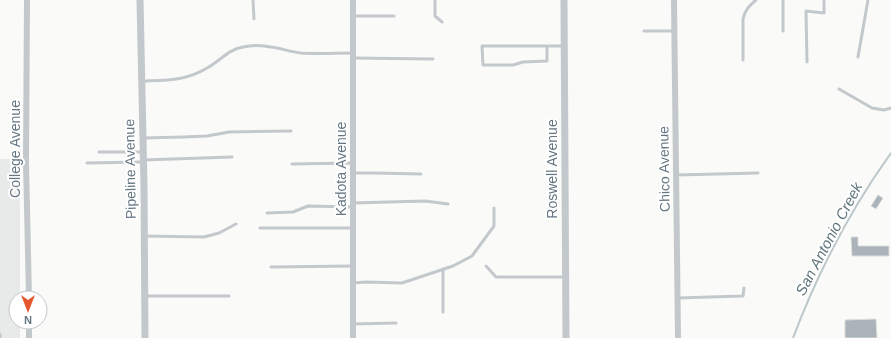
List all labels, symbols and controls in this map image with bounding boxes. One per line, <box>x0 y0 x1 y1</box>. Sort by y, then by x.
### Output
street label: College Avenue <box>7 100 23 198</box>
street label: Pipeline Avenue <box>121 119 139 219</box>
street label: Roswell Avenue <box>544 119 560 219</box>
street label: Kadota Avenue <box>333 121 349 216</box>
street label: Chico Avenue <box>655 126 673 212</box>
water label: San Antonio Creek <box>792 178 866 298</box>
north arrow <box>8 290 48 330</box>
text: N <box>24 314 32 326</box>

